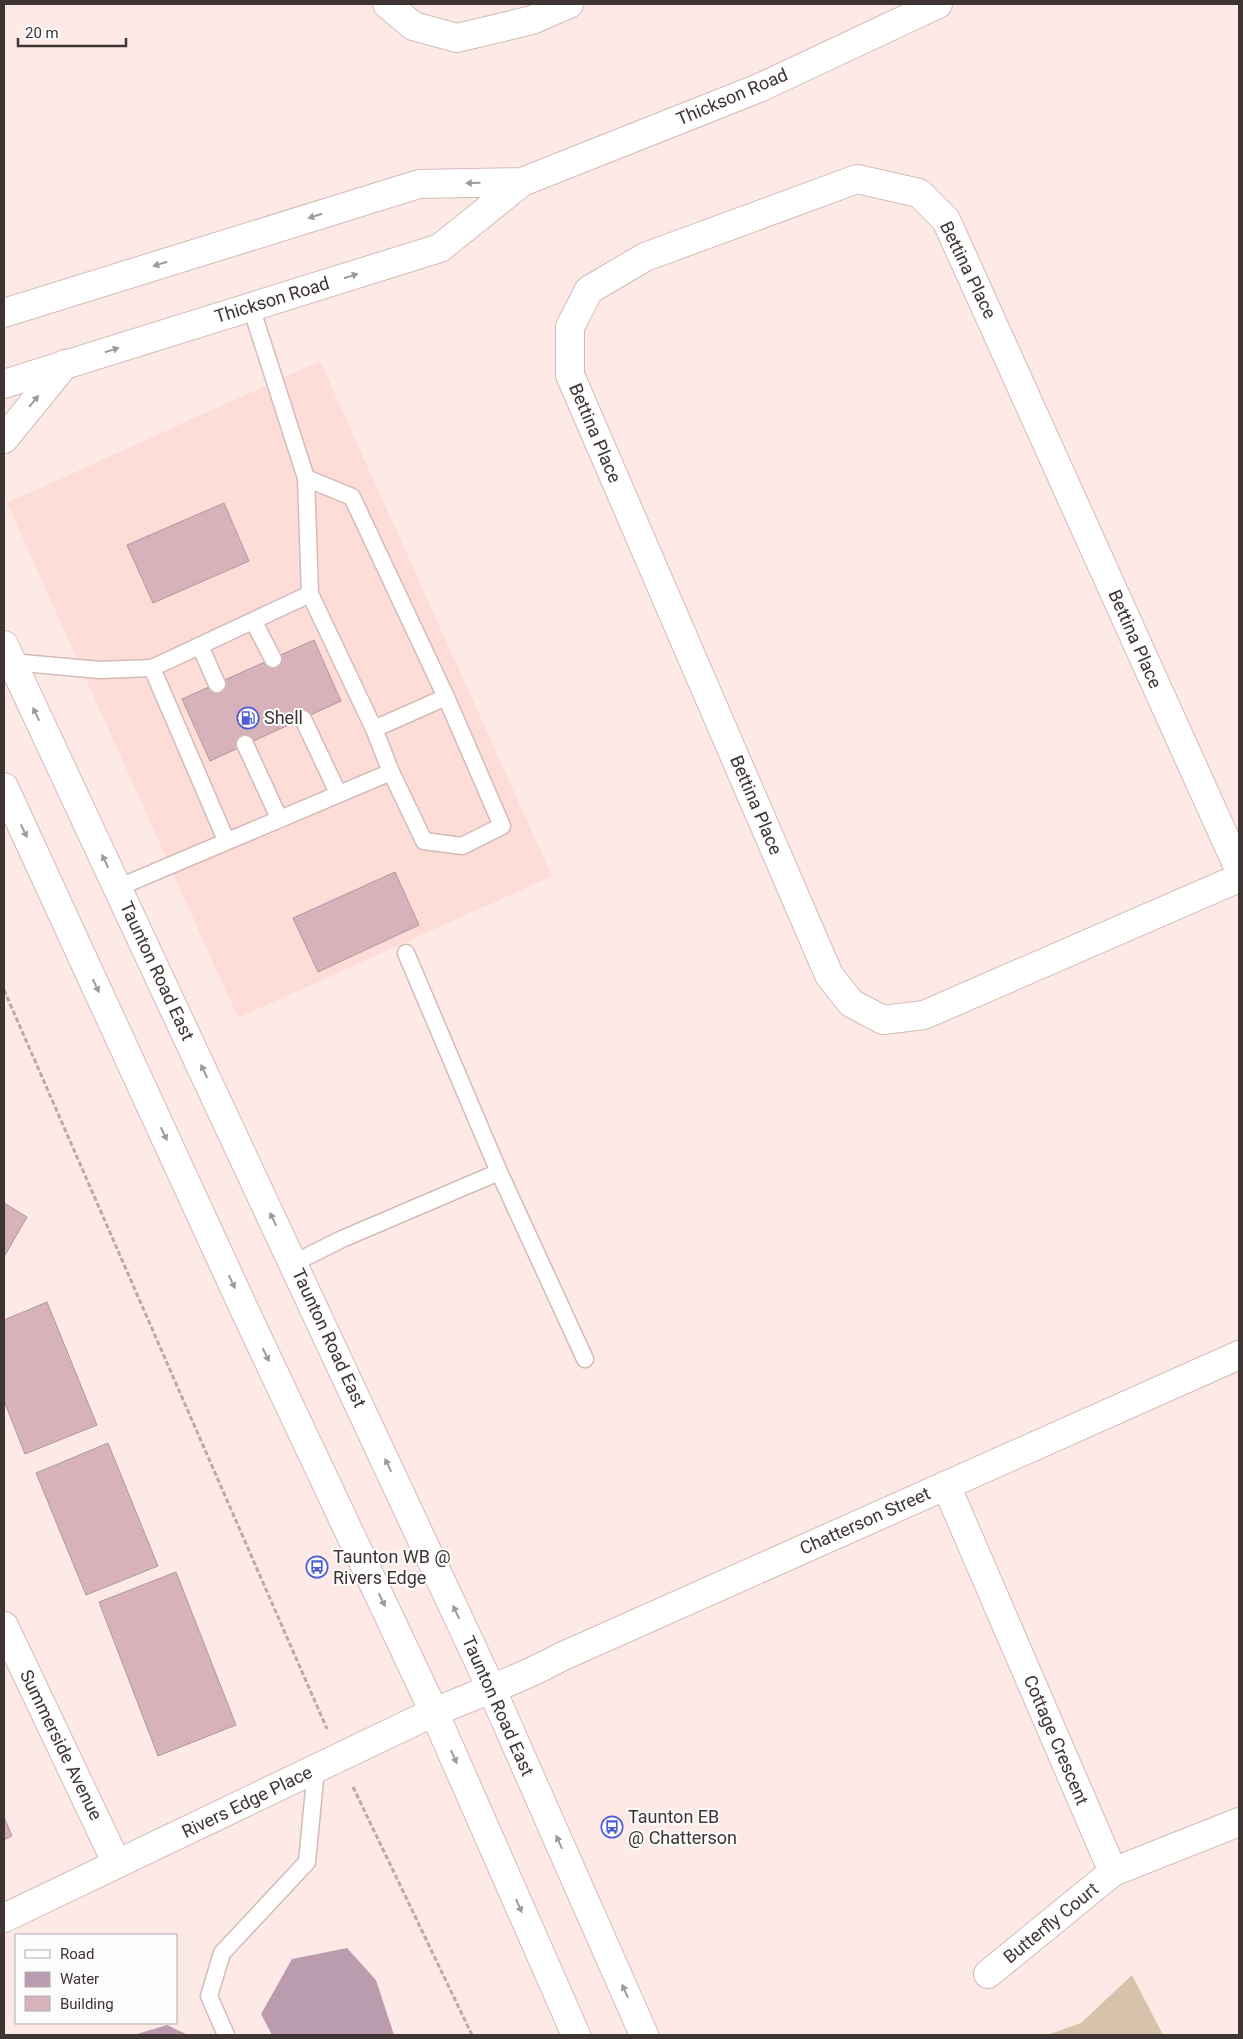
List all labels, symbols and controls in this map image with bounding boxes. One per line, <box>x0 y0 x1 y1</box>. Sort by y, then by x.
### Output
scale bar <box>18 15 125 47</box>
text: 20 m <box>25 24 59 42</box>
street label: Thickson Road <box>673 64 791 129</box>
one-way arrow <box>465 179 481 187</box>
one-way arrow <box>308 212 323 220</box>
street label: Bettina Place <box>936 218 1001 322</box>
one-way arrow <box>152 260 167 268</box>
one-way arrow <box>343 271 358 279</box>
street label: Thickson Road <box>212 272 332 327</box>
one-way arrow <box>104 345 119 353</box>
street label: Bettina Place <box>565 380 626 486</box>
one-way arrow <box>29 395 40 408</box>
street label: Bettina Place <box>1104 586 1167 691</box>
fuel station icon: Shell <box>236 706 260 730</box>
one-way arrow <box>32 707 40 721</box>
place label: Shell <box>264 707 303 728</box>
street label: Bettina Place <box>726 752 787 858</box>
one-way arrow <box>21 824 29 838</box>
one-way arrow <box>101 854 109 868</box>
street label: Taunton Road East <box>116 898 199 1044</box>
one-way arrow <box>93 979 101 993</box>
one-way arrow <box>199 1064 208 1079</box>
one-way arrow <box>160 1127 168 1141</box>
one-way arrow <box>269 1211 277 1226</box>
street label: Taunton Road East <box>288 1265 371 1411</box>
one-way arrow <box>228 1275 236 1289</box>
one-way arrow <box>262 1348 270 1362</box>
one-way arrow <box>383 1458 391 1472</box>
street label: Chatterson Street <box>796 1482 933 1559</box>
place label: Taunton WB @ Rivers Edge <box>333 1546 451 1588</box>
bus stop icon: Taunton WB @ Rivers Edge <box>305 1555 329 1579</box>
one-way arrow <box>379 1593 387 1607</box>
one-way arrow <box>452 1605 460 1619</box>
street label: Taunton Road East <box>458 1633 539 1779</box>
street label: Summerside Avenue <box>16 1666 107 1823</box>
street label: Cottage Crescent <box>1020 1672 1093 1808</box>
one-way arrow <box>451 1750 459 1764</box>
street label: Rivers Edge Place <box>178 1761 315 1842</box>
place label: Taunton EB @ Chatterson <box>628 1806 737 1848</box>
bus stop icon: Taunton EB @ Chatterson <box>600 1815 624 1839</box>
one-way arrow <box>555 1835 563 1849</box>
street label: Butterfly Court <box>999 1878 1102 1967</box>
one-way arrow <box>516 1899 524 1913</box>
legend <box>15 1934 178 2024</box>
text: Road <box>60 1945 94 1963</box>
text: Water <box>60 1970 99 1988</box>
one-way arrow <box>620 1984 628 1998</box>
text: Building <box>60 1995 114 2013</box>

